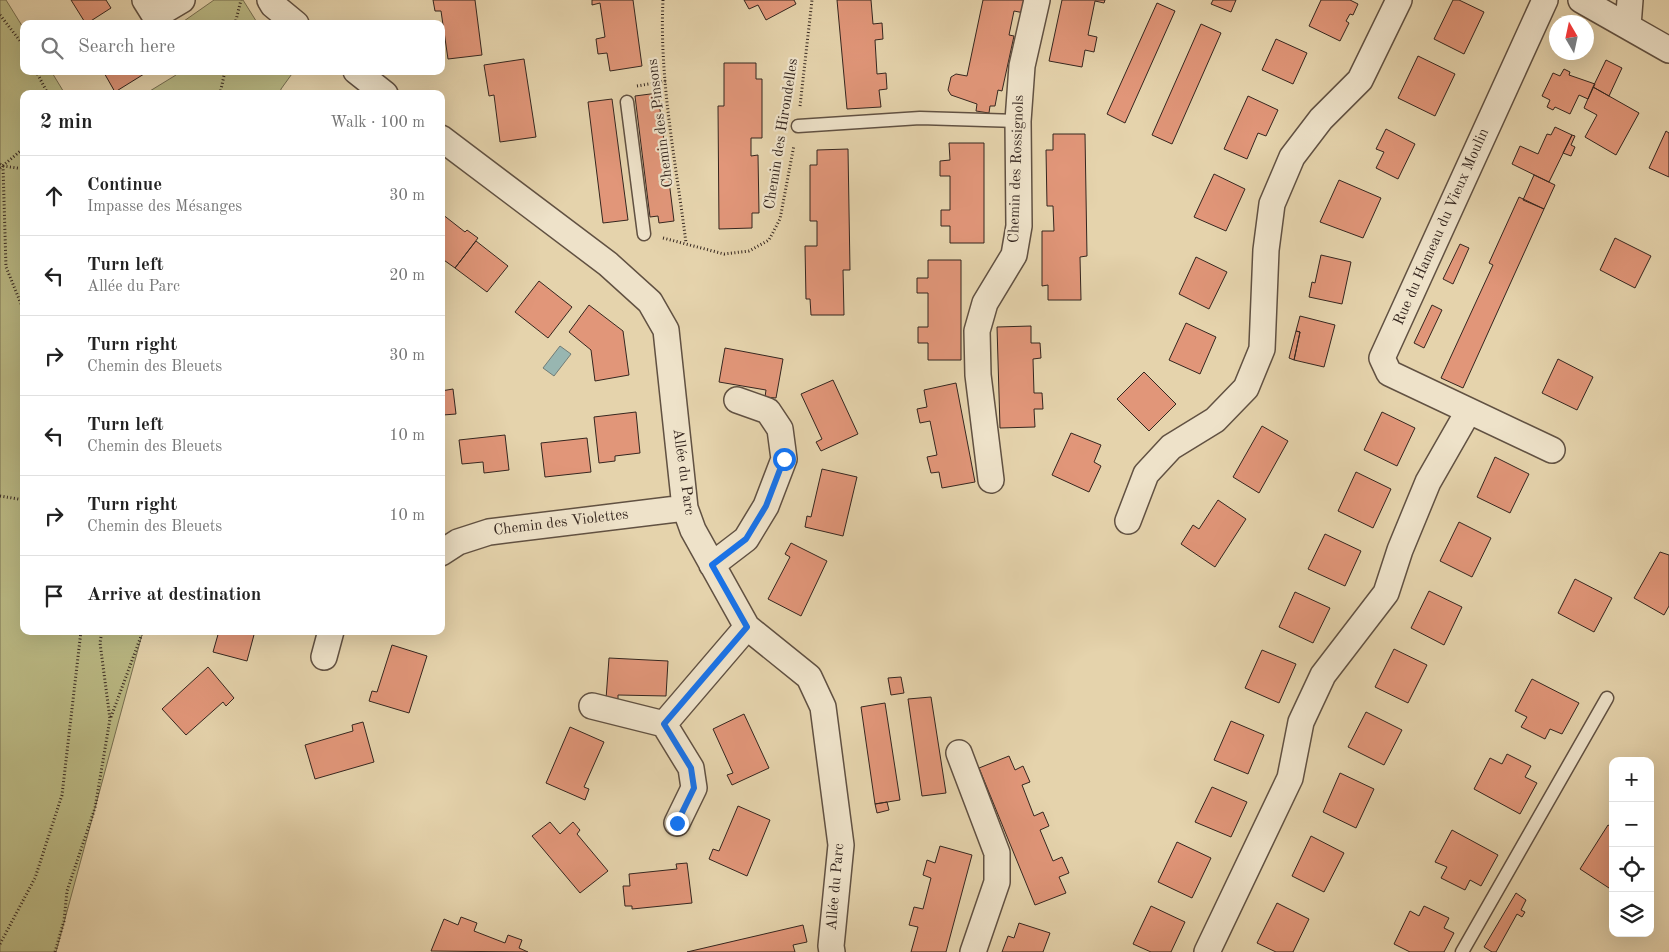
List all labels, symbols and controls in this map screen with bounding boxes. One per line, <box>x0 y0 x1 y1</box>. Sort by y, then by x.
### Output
north arrow <box>1549 15 1594 60</box>
search box <box>20 20 445 75</box>
icon: search <box>38 34 66 62</box>
text: Search here <box>78 38 175 57</box>
street label: Chemin des Hirondelles <box>763 57 801 211</box>
street label: Chemin des Pinsons <box>646 58 676 188</box>
street label: Chemin des Rossignols <box>1007 95 1027 243</box>
text: 2 min <box>40 112 93 133</box>
text: Walk · 100 m <box>330 115 425 131</box>
street label: Rue du Hameau du Vieux Moulin <box>1392 126 1492 328</box>
text: Continue <box>87 176 162 195</box>
icon: ahead <box>40 182 68 210</box>
text: 30 m <box>389 188 425 204</box>
text: Impasse des Mésanges <box>87 199 242 215</box>
text: Turn left <box>87 256 164 275</box>
icon: left <box>40 262 68 290</box>
text: 20 m <box>389 268 425 284</box>
text: Allée du Parc <box>87 279 180 295</box>
text: Turn right <box>87 336 177 355</box>
icon: right <box>40 342 68 370</box>
text: 30 m <box>389 348 425 364</box>
text: Chemin des Bleuets <box>87 359 222 375</box>
text: Turn left <box>87 416 164 435</box>
icon: left <box>40 422 68 450</box>
text: 10 m <box>389 428 425 444</box>
street label: Allée du Parc <box>670 428 697 517</box>
text: Chemin des Bleuets <box>87 439 222 455</box>
route start <box>773 448 796 471</box>
text: Turn right <box>87 496 177 515</box>
icon: right <box>40 502 68 530</box>
street label: Chemin des Violettes <box>493 507 629 539</box>
text: 10 m <box>389 508 425 524</box>
text: Chemin des Bleuets <box>87 519 222 535</box>
icon: arrive <box>40 582 68 610</box>
text: Arrive at destination <box>87 586 261 605</box>
map controls <box>1609 757 1654 937</box>
button: + <box>1609 757 1654 802</box>
button: − <box>1609 802 1654 847</box>
route end <box>666 812 689 835</box>
street label: Allée du Parc <box>825 842 847 931</box>
button: locate <box>1609 847 1654 892</box>
button: layers <box>1609 892 1654 937</box>

